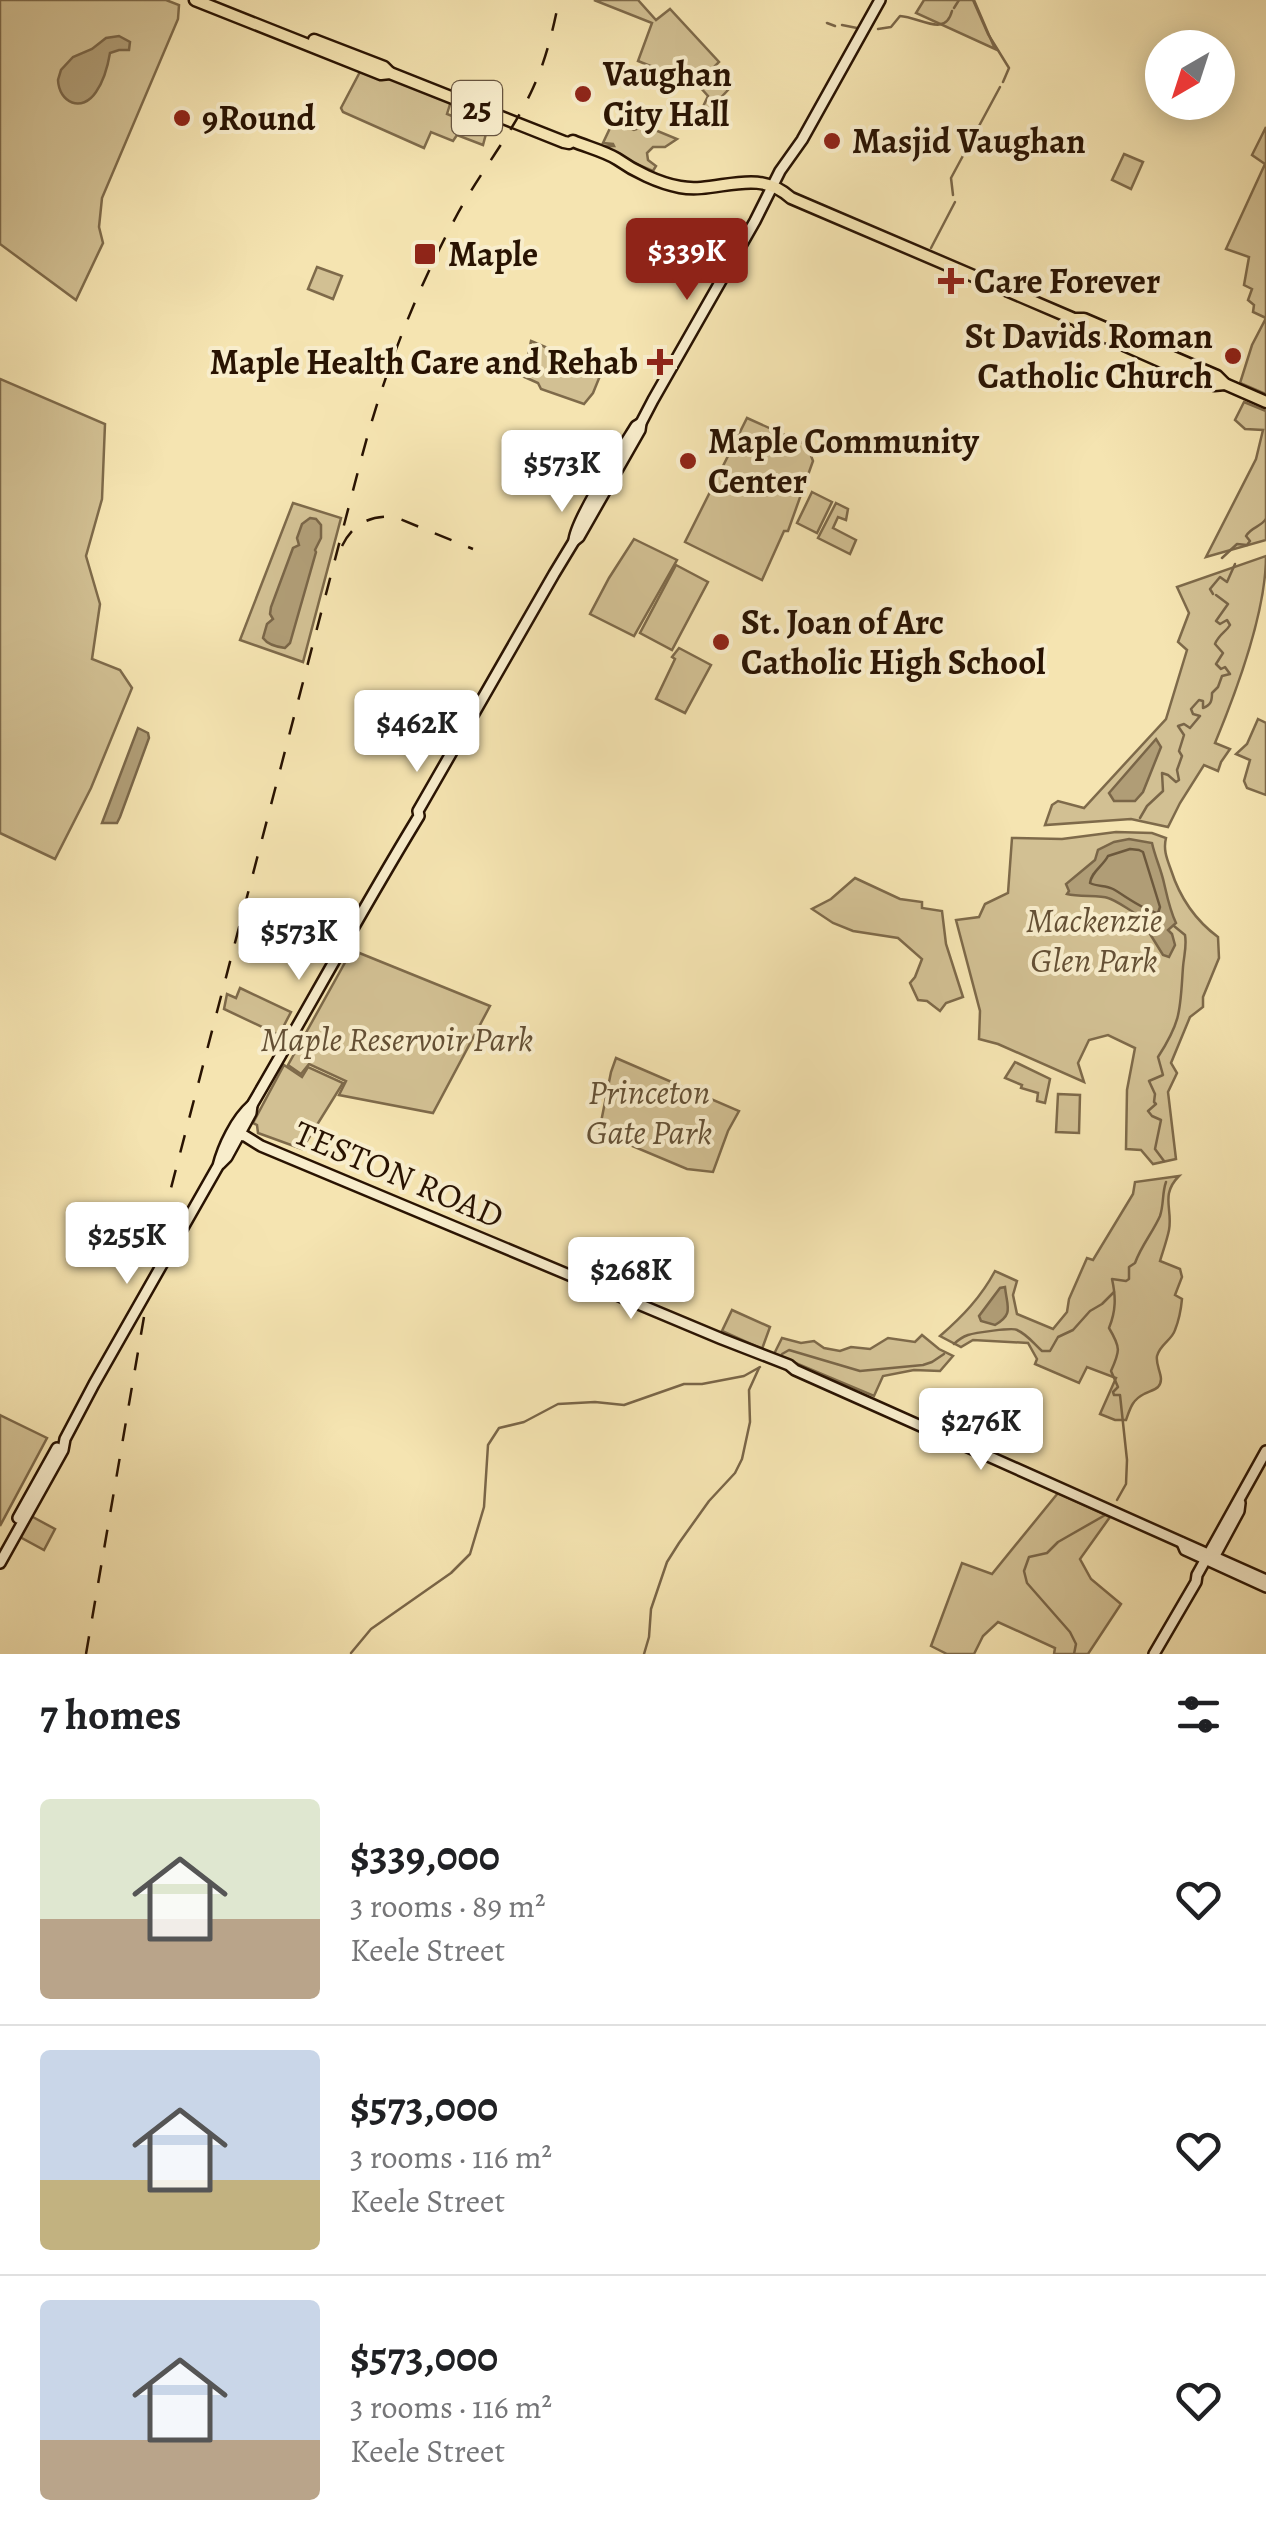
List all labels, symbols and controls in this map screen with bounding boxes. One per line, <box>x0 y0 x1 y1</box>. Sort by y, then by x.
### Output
north arrow <box>1145 30 1235 120</box>
map controls <box>1145 30 1235 120</box>
place label: Vaughan City Hall <box>602 50 732 138</box>
road number: 25 <box>452 81 502 135</box>
marker: Vaughan City Hall <box>572 83 594 105</box>
place label: 9Round <box>202 94 315 142</box>
marker: 9Round <box>171 107 193 129</box>
place label: Masjid Vaughan <box>852 117 1086 165</box>
marker: Masjid Vaughan <box>821 130 843 152</box>
pin: $339K <box>617 218 757 303</box>
text: $339K <box>648 228 726 272</box>
place label: Maple <box>448 230 538 278</box>
marker: Maple <box>412 241 438 267</box>
place label: Care Forever <box>974 257 1160 305</box>
marker: Care Forever <box>938 268 964 294</box>
place label: St Davids Roman Catholic Church <box>965 312 1213 400</box>
place label: Maple Health Care and Rehab <box>210 338 638 386</box>
marker: St Davids Roman Catholic Church <box>1222 345 1244 367</box>
marker: Maple Health Care and Rehab <box>647 349 673 375</box>
place label: Maple Community Center <box>708 417 980 505</box>
pin: $573K <box>492 430 632 515</box>
text: $573K <box>523 440 601 484</box>
marker: Maple Community Center <box>677 450 699 472</box>
place label: St. Joan of Arc Catholic High School <box>741 598 1045 686</box>
marker: St. Joan of Arc Catholic High School <box>710 631 732 653</box>
pin: $462K <box>347 690 487 775</box>
text: $462K <box>376 700 458 744</box>
park label: Mackenzie Glen Park <box>1026 896 1162 984</box>
pin: $573K <box>229 898 369 983</box>
text: $573K <box>260 908 338 952</box>
park label: Maple Reservoir Park <box>261 1015 533 1063</box>
park label: Princeton Gate Park <box>586 1068 712 1156</box>
street label: TESTON ROAD <box>287 1108 511 1240</box>
pin: $255K <box>57 1202 197 1287</box>
text: $255K <box>88 1212 166 1256</box>
pin: $268K <box>561 1237 701 1322</box>
text: $268K <box>590 1247 672 1291</box>
pin: $276K <box>911 1388 1051 1473</box>
text: $276K <box>941 1398 1021 1442</box>
text: 7 homes <box>40 1686 181 1743</box>
icon: filters <box>1171 1687 1226 1742</box>
text: $339,000 <box>350 1827 500 1884</box>
icon: home <box>120 1839 240 1959</box>
icon: heart <box>1171 1872 1226 1927</box>
text: 3 rooms · 89 m² <box>350 1884 546 1928</box>
text: Keele Street <box>350 1928 505 1972</box>
text: $573,000 <box>350 2078 498 2135</box>
icon: home <box>120 2090 240 2210</box>
icon: heart <box>1171 2123 1226 2178</box>
text: 3 rooms · 116 m² <box>350 2135 552 2179</box>
text: Keele Street <box>350 2179 505 2223</box>
text: $573,000 <box>350 2328 498 2385</box>
icon: home <box>120 2340 240 2460</box>
icon: heart <box>1171 2373 1226 2428</box>
text: 3 rooms · 116 m² <box>350 2385 552 2429</box>
text: Keele Street <box>350 2429 505 2473</box>

